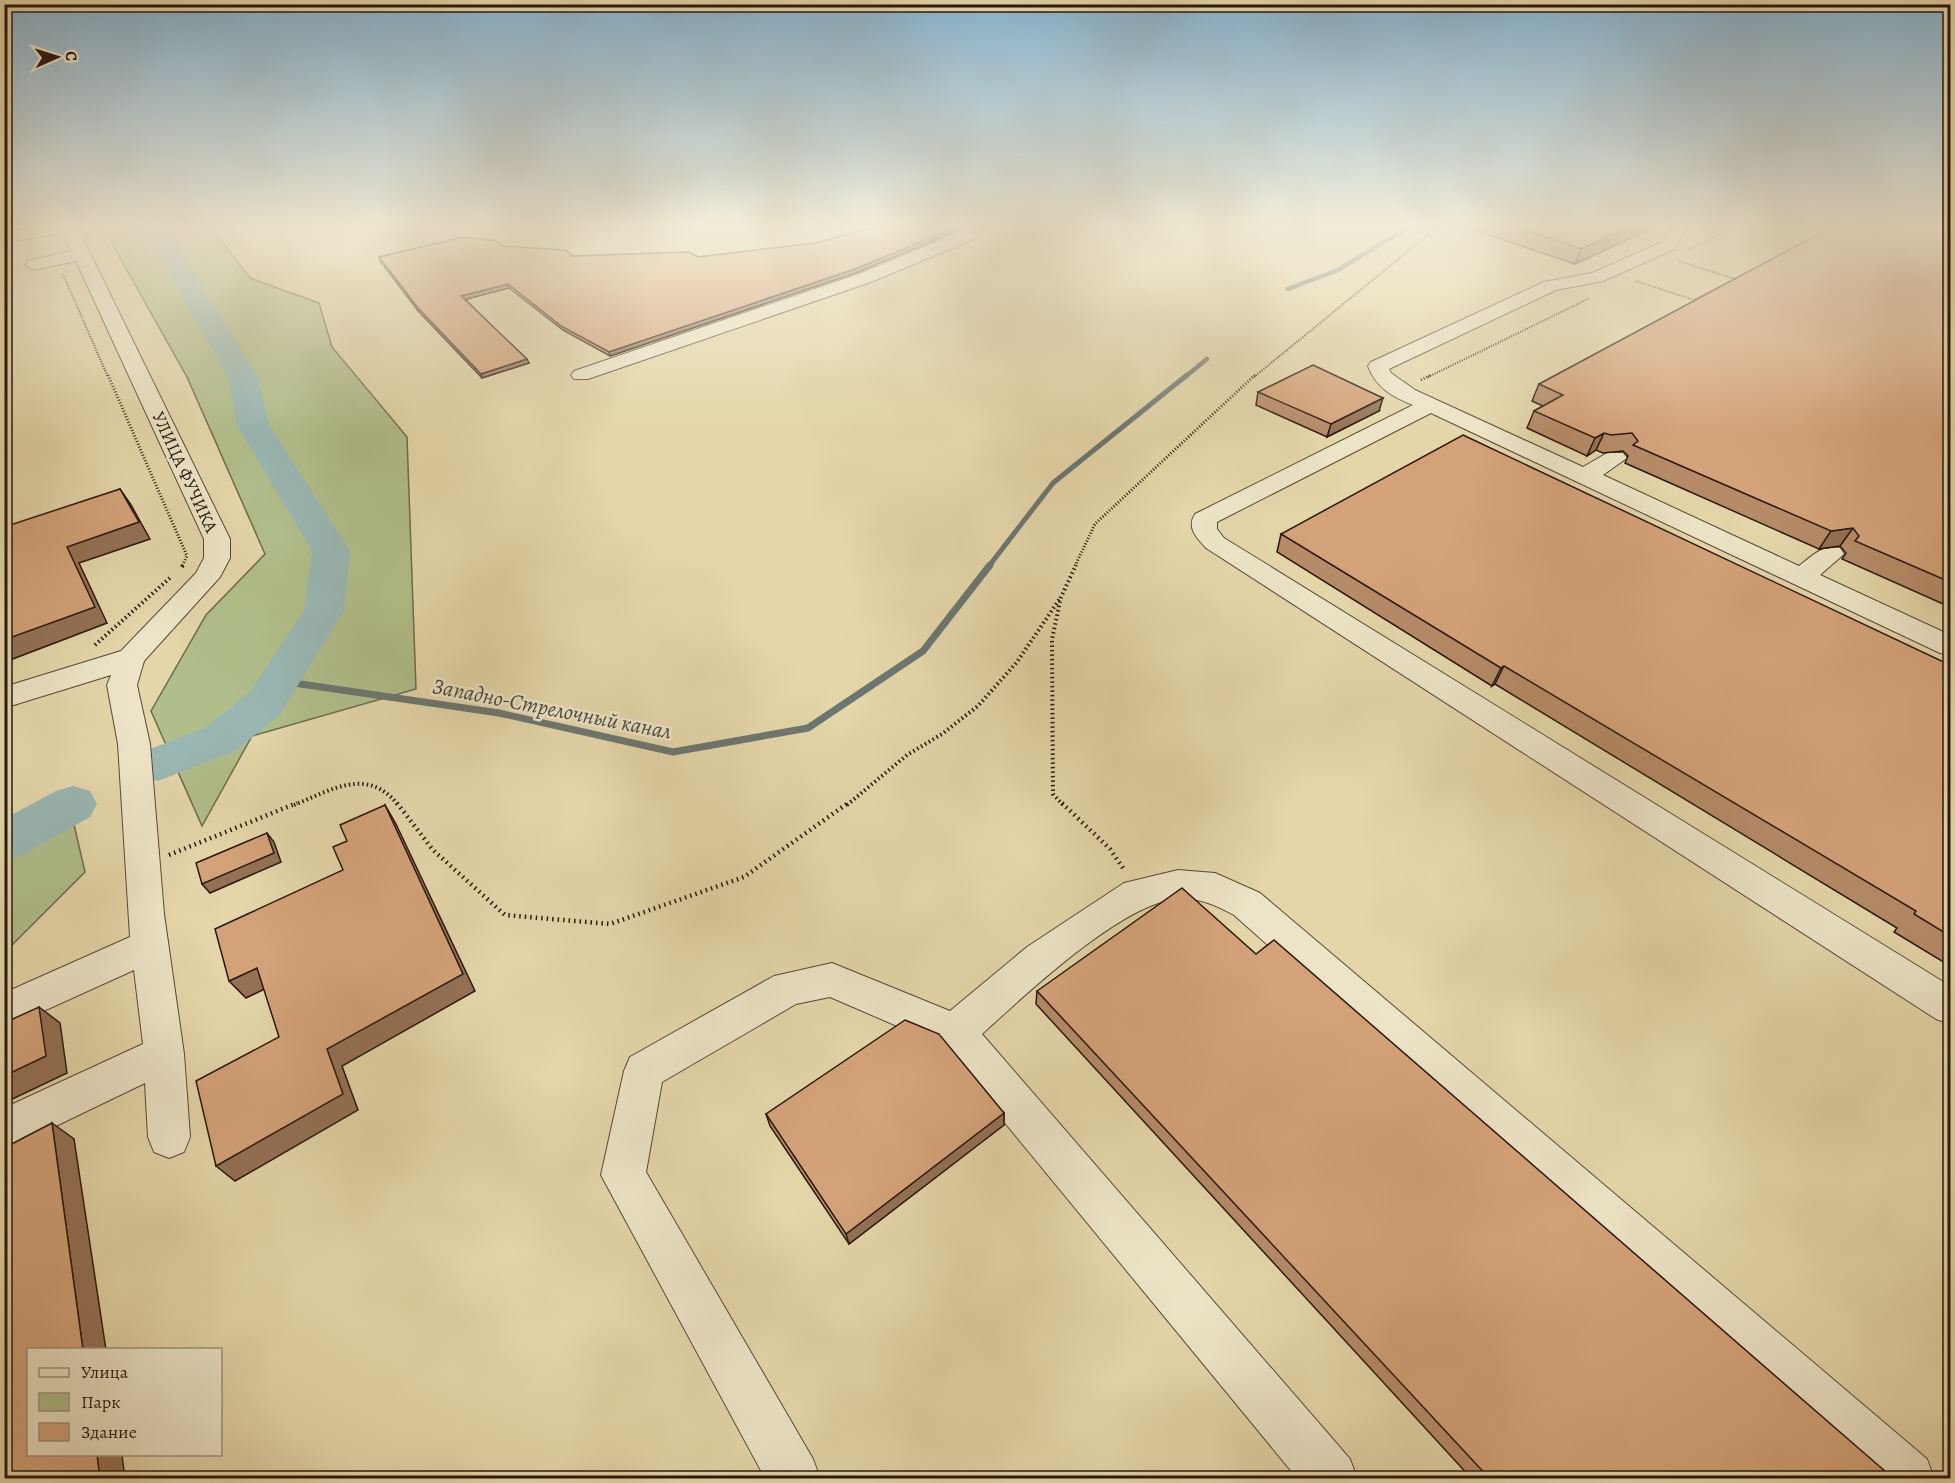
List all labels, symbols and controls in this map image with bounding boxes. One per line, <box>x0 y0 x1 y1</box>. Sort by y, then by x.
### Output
north arrow <box>27 27 87 87</box>
text: С <box>60 51 82 62</box>
street label: УЛИЦА ФУЧИКА <box>146 408 224 537</box>
water label: Западно-Стрелочный канал <box>430 671 674 747</box>
legend <box>27 1348 222 1456</box>
text: Улица <box>81 1360 129 1384</box>
text: Парк <box>81 1390 121 1414</box>
text: Здание <box>81 1420 137 1444</box>

